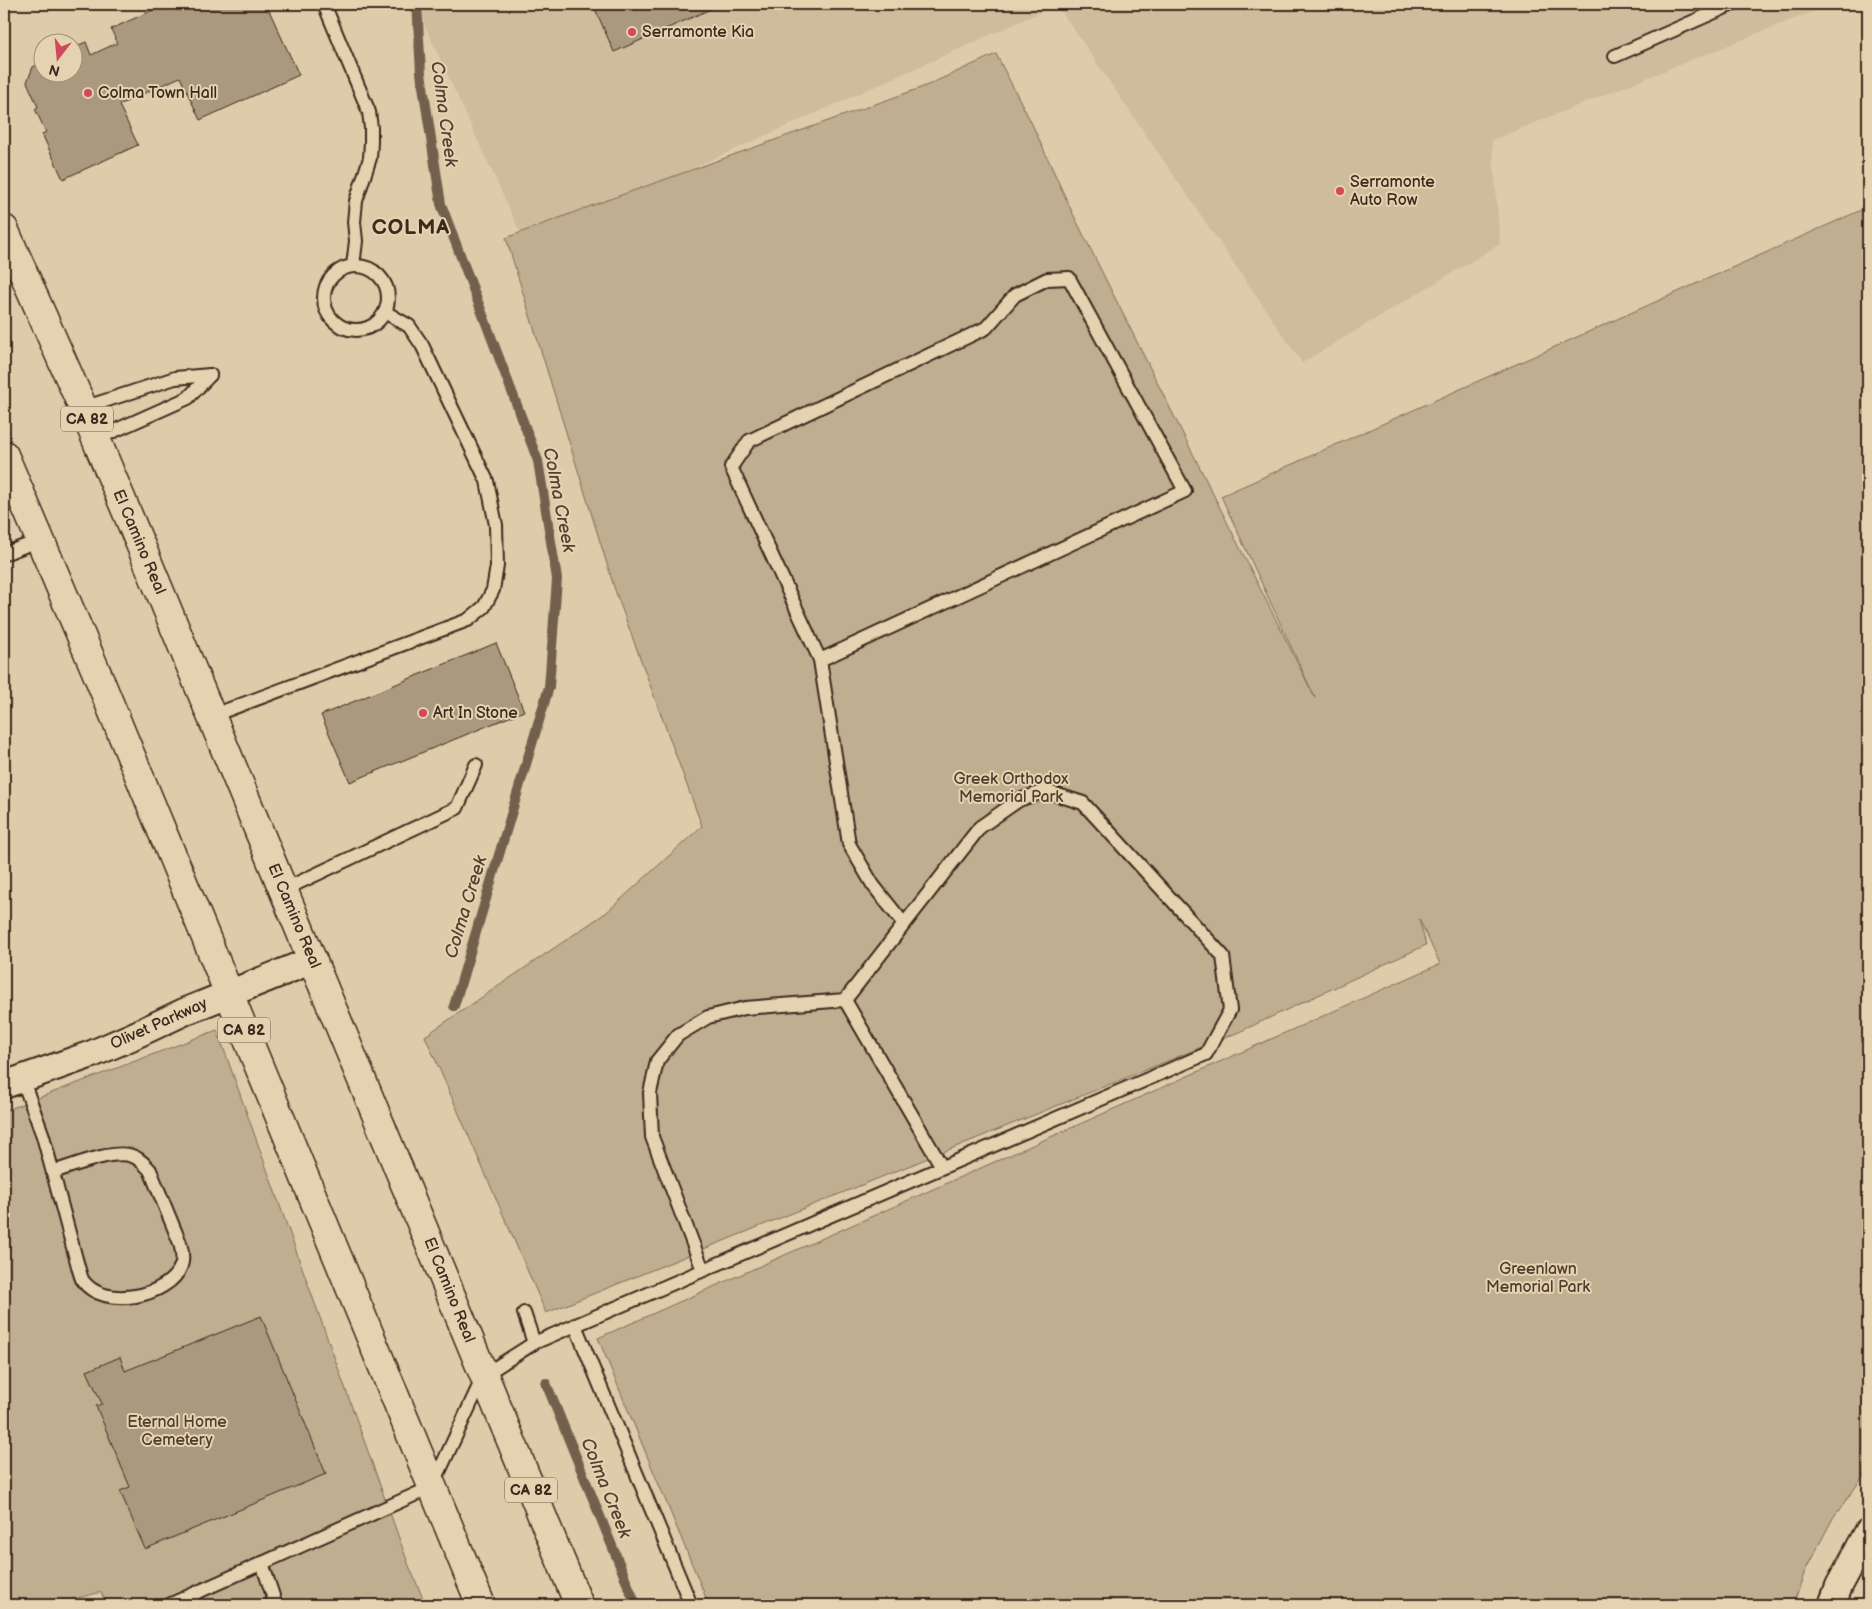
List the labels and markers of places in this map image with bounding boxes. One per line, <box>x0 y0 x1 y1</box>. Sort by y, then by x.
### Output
place label: Serramonte Kia <box>642 23 754 42</box>
marker: Serramonte Kia <box>626 26 638 38</box>
place label: Colma Town Hall <box>98 84 217 103</box>
marker: Colma Town Hall <box>82 87 94 99</box>
place label: Serramonte Auto Row <box>1350 173 1435 210</box>
marker: Serramonte Auto Row <box>1334 185 1346 197</box>
place label: Art In Stone <box>433 704 518 723</box>
marker: Art In Stone <box>417 707 429 719</box>

